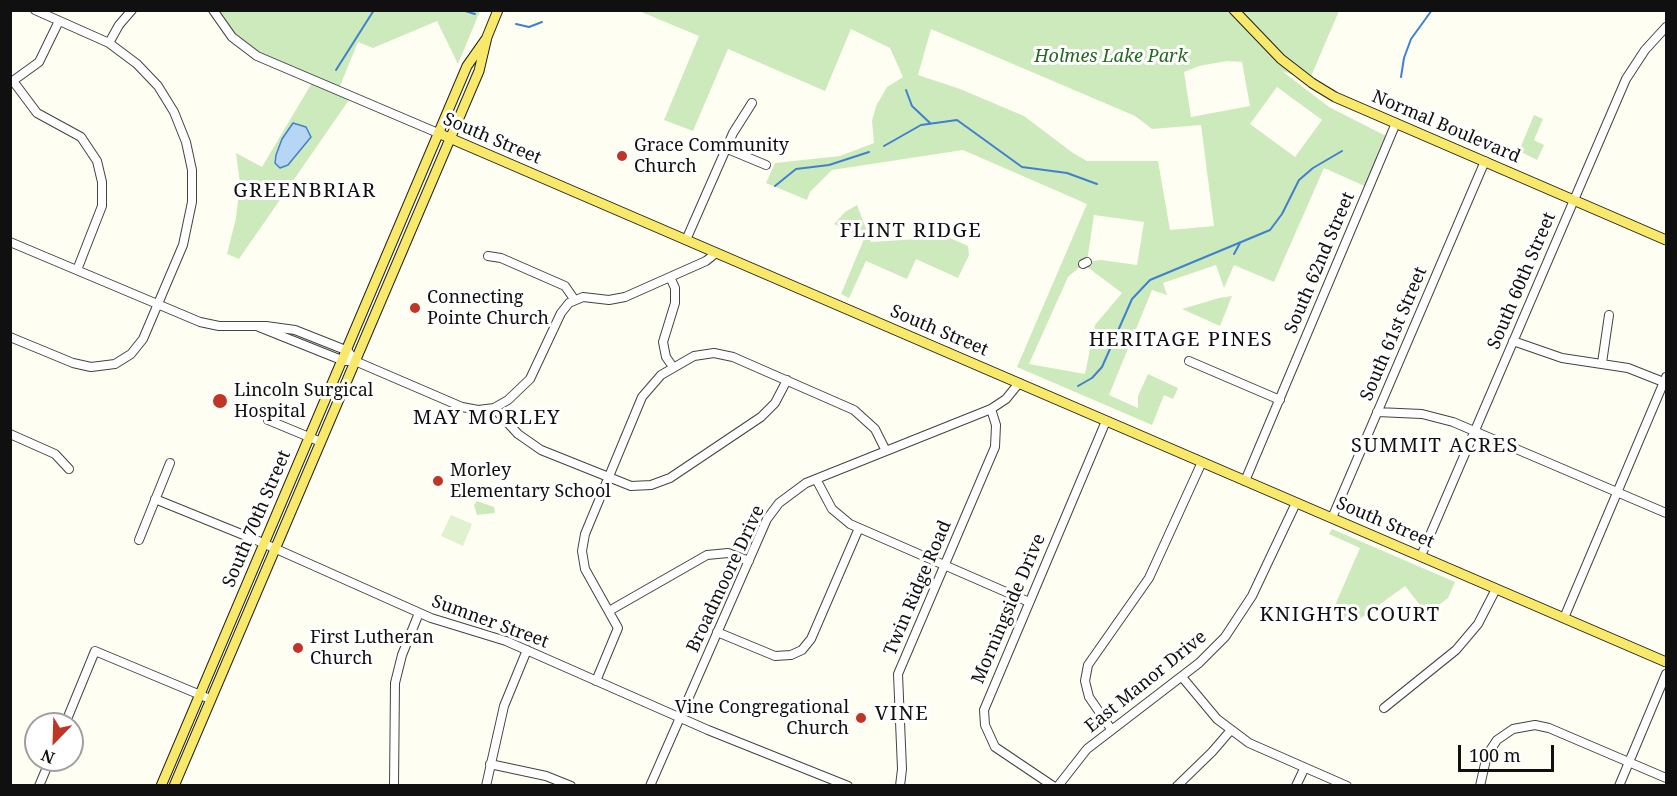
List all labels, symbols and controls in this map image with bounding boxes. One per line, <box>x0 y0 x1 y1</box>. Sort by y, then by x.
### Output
park label: Holmes Lake Park <box>1034 46 1188 68</box>
street label: Normal Boulevard <box>1369 86 1523 168</box>
street label: South Street <box>440 109 544 169</box>
place label: Grace Community Church <box>634 135 789 178</box>
marker: Grace Community Church <box>615 149 629 163</box>
district label: GREENBRIAR <box>233 179 377 203</box>
street label: South 62nd Street <box>1280 189 1360 337</box>
street label: South 60th Street <box>1483 209 1561 353</box>
district label: FLINT RIDGE <box>840 219 982 243</box>
street label: South 61st Street <box>1356 264 1432 404</box>
place label: Connecting Pointe Church <box>427 287 549 330</box>
marker: Connecting Pointe Church <box>408 301 422 315</box>
street label: South Street <box>887 301 991 361</box>
district label: HERITAGE PINES <box>1089 328 1273 352</box>
place label: Lincoln Surgical Hospital <box>234 380 373 422</box>
marker: Lincoln Surgical Hospital <box>211 392 229 410</box>
district label: MAY MORLEY <box>413 406 561 430</box>
district label: SUMMIT ACRES <box>1351 434 1519 458</box>
street label: South 70th Street <box>218 447 296 591</box>
place label: Morley Elementary School <box>450 460 611 502</box>
marker: Morley Elementary School <box>431 474 445 488</box>
street label: South Street <box>1333 493 1437 553</box>
street label: Broadmoore Drive <box>682 502 770 656</box>
street label: Twin Ridge Road <box>880 517 956 659</box>
street label: Morningside Drive <box>968 531 1050 687</box>
street label: Sumner Street <box>429 591 551 653</box>
district label: KNIGHTS COURT <box>1259 603 1441 627</box>
street label: East Manor Drive <box>1081 626 1211 738</box>
place label: First Lutheran Church <box>310 627 434 670</box>
marker: First Lutheran Church <box>291 641 305 655</box>
place label: Vine Congregational Church <box>675 697 849 740</box>
district label: VINE <box>875 702 929 726</box>
marker: Vine Congregational Church <box>854 711 868 725</box>
north arrow <box>24 712 84 772</box>
scale bar <box>1461 733 1557 771</box>
text: 100 m <box>1469 743 1521 767</box>
text: N <box>38 744 58 769</box>

